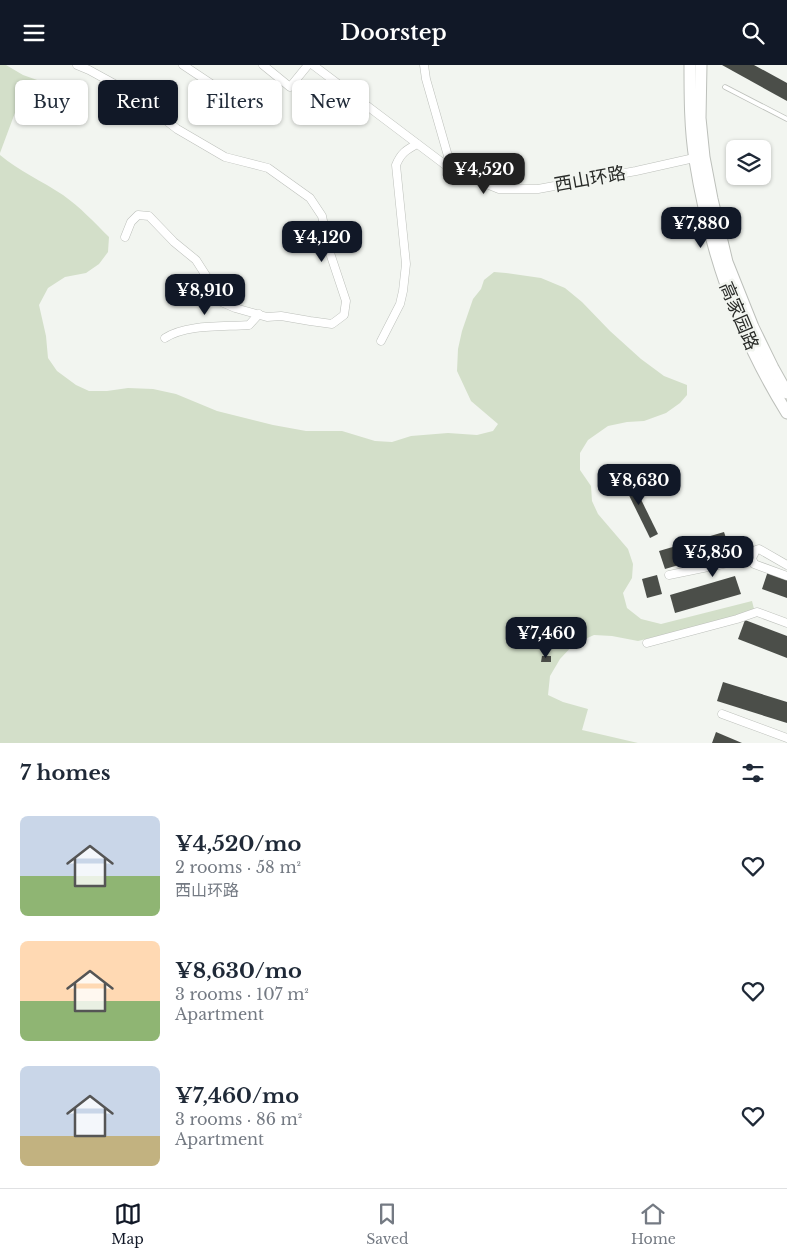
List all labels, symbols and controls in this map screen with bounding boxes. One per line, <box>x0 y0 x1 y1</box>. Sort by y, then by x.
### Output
icon: menu <box>20 19 48 47</box>
text: Doorstep <box>340 19 447 46</box>
icon: search <box>739 19 767 47</box>
chip: Buy <box>15 80 88 125</box>
chip: Rent <box>98 80 178 125</box>
chip: Filters <box>188 80 282 125</box>
chip: New <box>292 80 369 125</box>
map controls <box>726 140 771 185</box>
button: layers <box>726 140 771 185</box>
pin: ¥4,520 <box>443 153 525 195</box>
text: ¥4,520 <box>454 159 514 179</box>
street label: 西山环路 <box>553 162 627 196</box>
pin: ¥7,880 <box>660 207 742 249</box>
text: ¥7,880 <box>672 213 730 233</box>
pin: ¥4,120 <box>281 221 363 263</box>
text: ¥4,120 <box>293 227 351 247</box>
pin: ¥8,910 <box>164 273 246 316</box>
street label: 高家园路 <box>715 279 763 353</box>
text: ¥8,910 <box>176 280 234 300</box>
pin: ¥8,630 <box>598 463 680 506</box>
text: ¥8,630 <box>609 470 669 490</box>
pin: ¥5,850 <box>672 535 754 578</box>
text: ¥5,850 <box>683 542 743 562</box>
pin: ¥7,460 <box>505 617 587 659</box>
text: ¥7,460 <box>517 623 575 643</box>
icon: filters <box>739 759 767 787</box>
text: 7 homes <box>20 760 111 786</box>
text: ¥4,520/mo <box>175 831 301 857</box>
icon: home <box>60 836 120 896</box>
icon: heart <box>739 852 767 880</box>
text: 2 rooms · 58 m² <box>175 857 301 877</box>
text: 西山环路 <box>175 880 239 900</box>
text: ¥8,630/mo <box>175 958 302 984</box>
icon: home <box>60 961 120 1021</box>
icon: heart <box>739 977 767 1005</box>
text: 3 rooms · 107 m² <box>175 984 309 1004</box>
text: Apartment <box>175 1004 264 1024</box>
text: ¥7,460/mo <box>175 1083 299 1109</box>
icon: home <box>60 1086 120 1146</box>
icon: heart <box>739 1102 767 1130</box>
text: 3 rooms · 86 m² <box>175 1109 302 1129</box>
text: Apartment <box>175 1129 264 1149</box>
tab: Map <box>111 1200 144 1248</box>
tab: Saved <box>366 1200 408 1248</box>
tab: Home <box>631 1200 676 1248</box>

